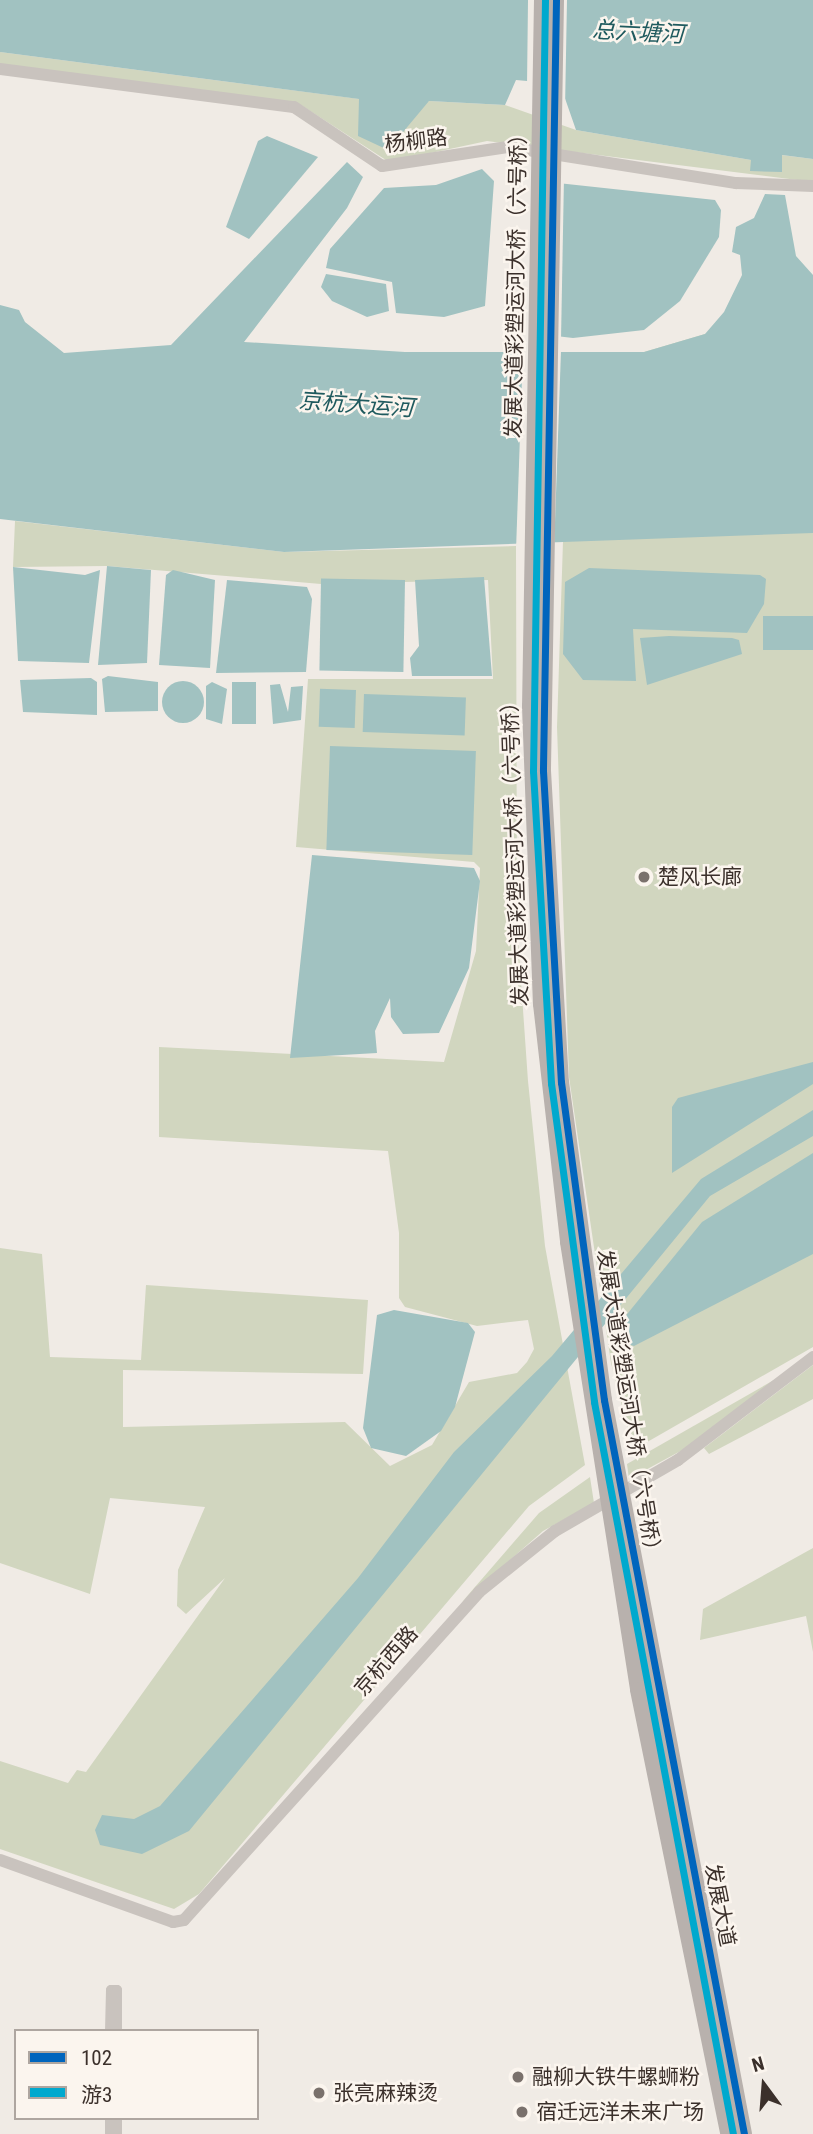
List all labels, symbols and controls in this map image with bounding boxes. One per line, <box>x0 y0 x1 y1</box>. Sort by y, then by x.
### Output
water label: 总六塘河 <box>591 17 685 49</box>
street label: 发展大道彩塑运河大桥（六号桥） <box>501 123 531 439</box>
street label: 杨柳路 <box>383 125 449 157</box>
water label: 京杭大运河 <box>298 387 414 423</box>
street label: 发展大道彩塑运河大桥（六号桥） <box>497 691 533 1007</box>
place label: 楚风长廊 <box>658 864 742 890</box>
marker: 楚风长廊 <box>636 869 652 885</box>
street label: 发展大道彩塑运河大桥（六号桥） <box>592 1247 666 1563</box>
street label: 京杭西路 <box>349 1621 423 1701</box>
street label: 发展大道 <box>700 1861 740 1949</box>
legend <box>14 2029 259 2120</box>
text: 102 <box>81 2046 112 2070</box>
north arrow <box>729 2050 799 2120</box>
text: N <box>749 2052 767 2077</box>
place label: 融柳大铁牛螺蛳粉 <box>532 2064 700 2090</box>
marker: 融柳大铁牛螺蛳粉 <box>510 2069 526 2085</box>
place label: 张亮麻辣烫 <box>333 2080 438 2106</box>
text: 游3 <box>81 2083 112 2107</box>
marker: 张亮麻辣烫 <box>311 2085 327 2101</box>
place label: 宿迁远洋未来广场 <box>536 2099 704 2125</box>
marker: 宿迁远洋未来广场 <box>514 2104 530 2120</box>

